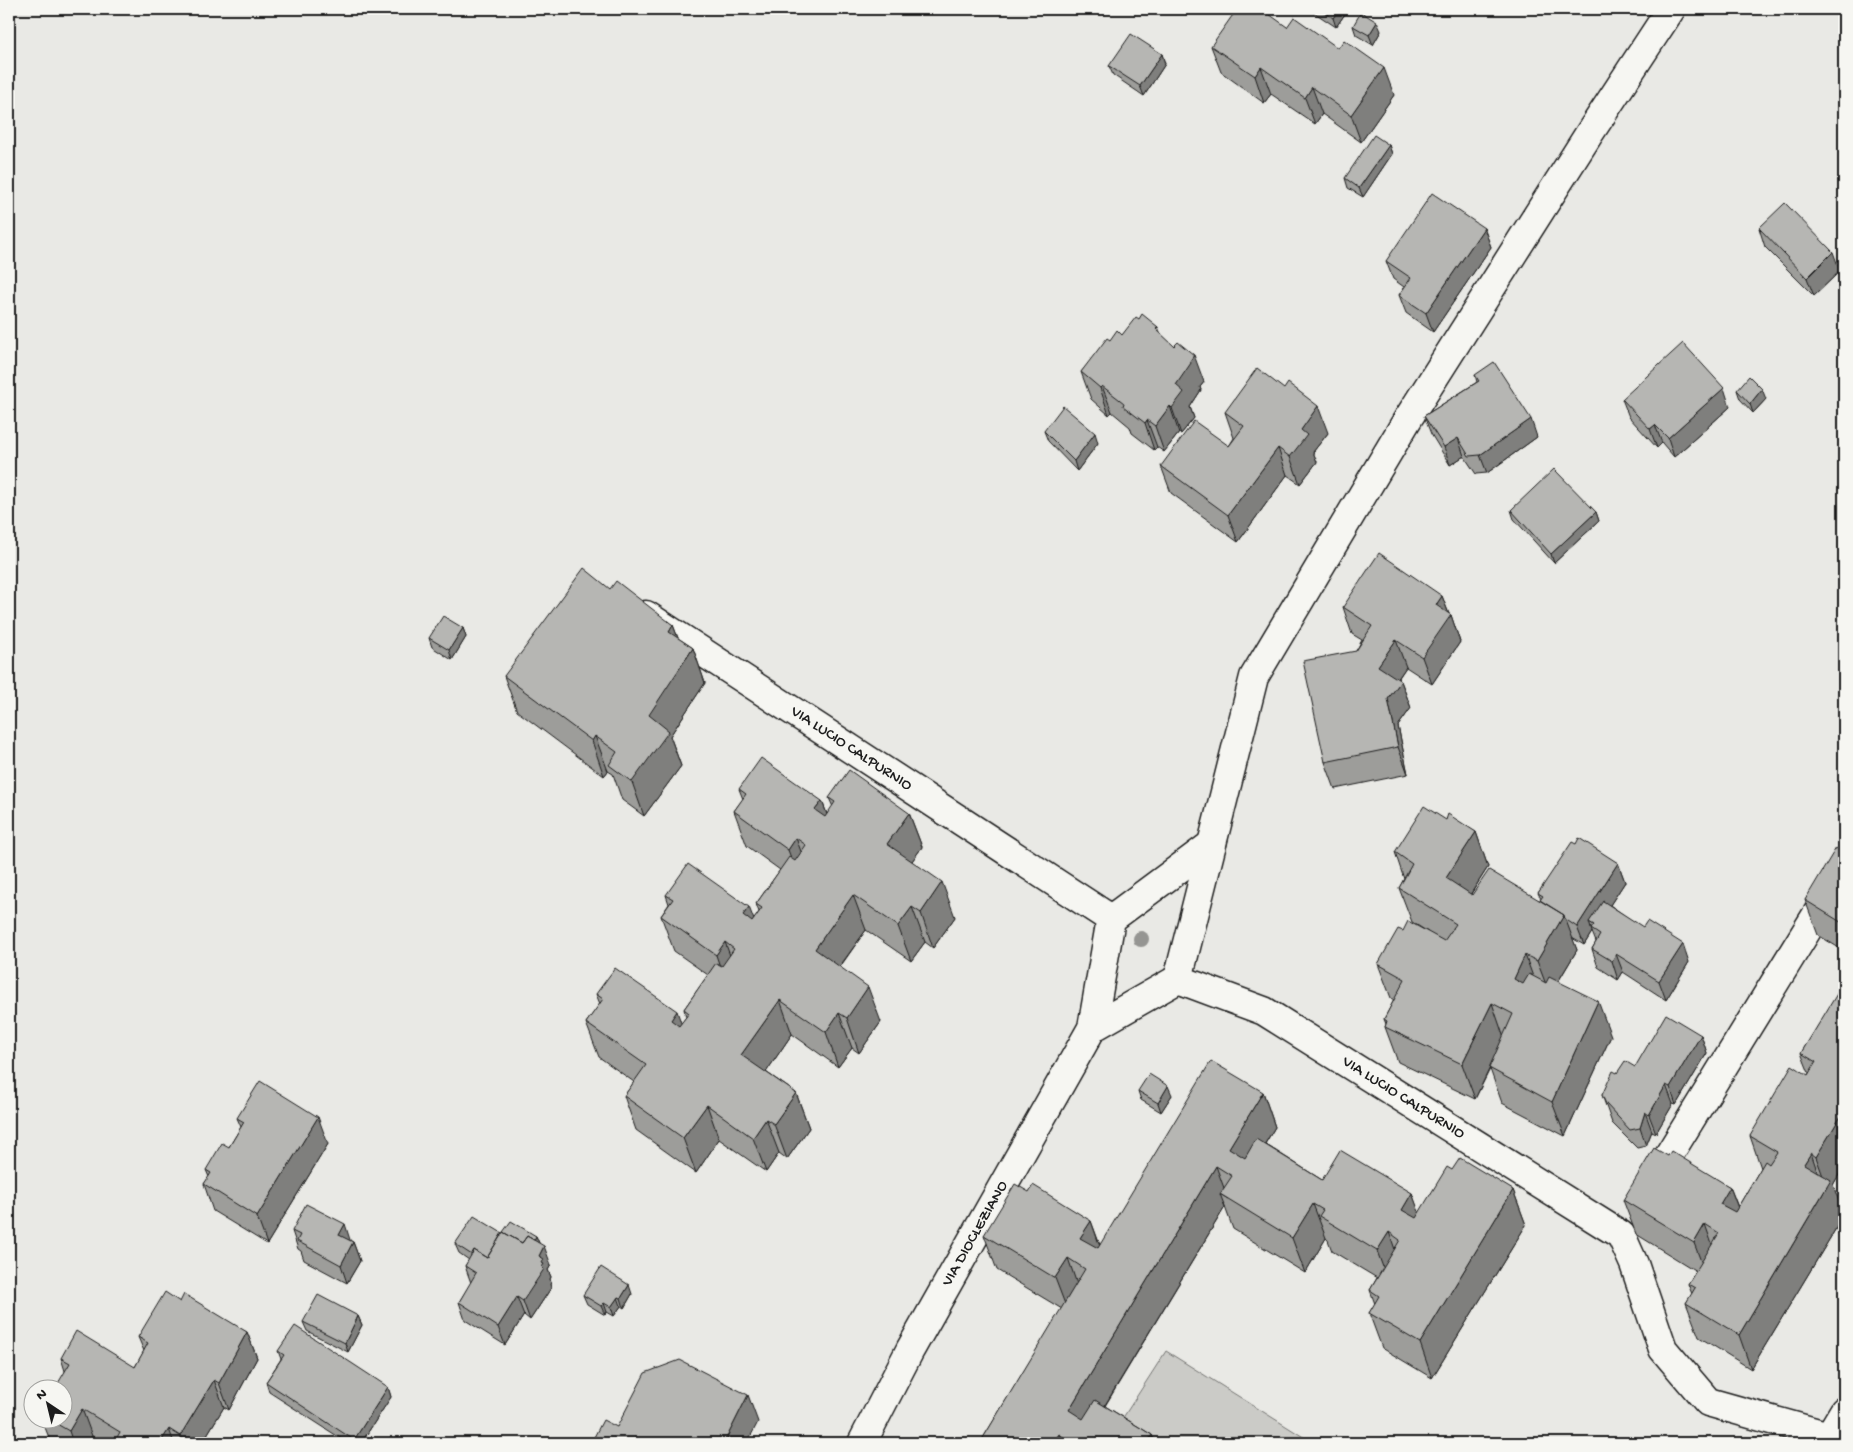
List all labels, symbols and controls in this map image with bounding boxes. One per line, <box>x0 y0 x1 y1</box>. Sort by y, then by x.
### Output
street label: VIA LUCIO CALPURNIO <box>786 702 916 796</box>
street label: VIA LUCIO CALPURNIO <box>1337 1052 1468 1144</box>
street label: VIA DIOCLEZIANO <box>938 1178 1013 1291</box>
north arrow <box>22 1380 72 1430</box>
text: N <box>33 1386 51 1405</box>

